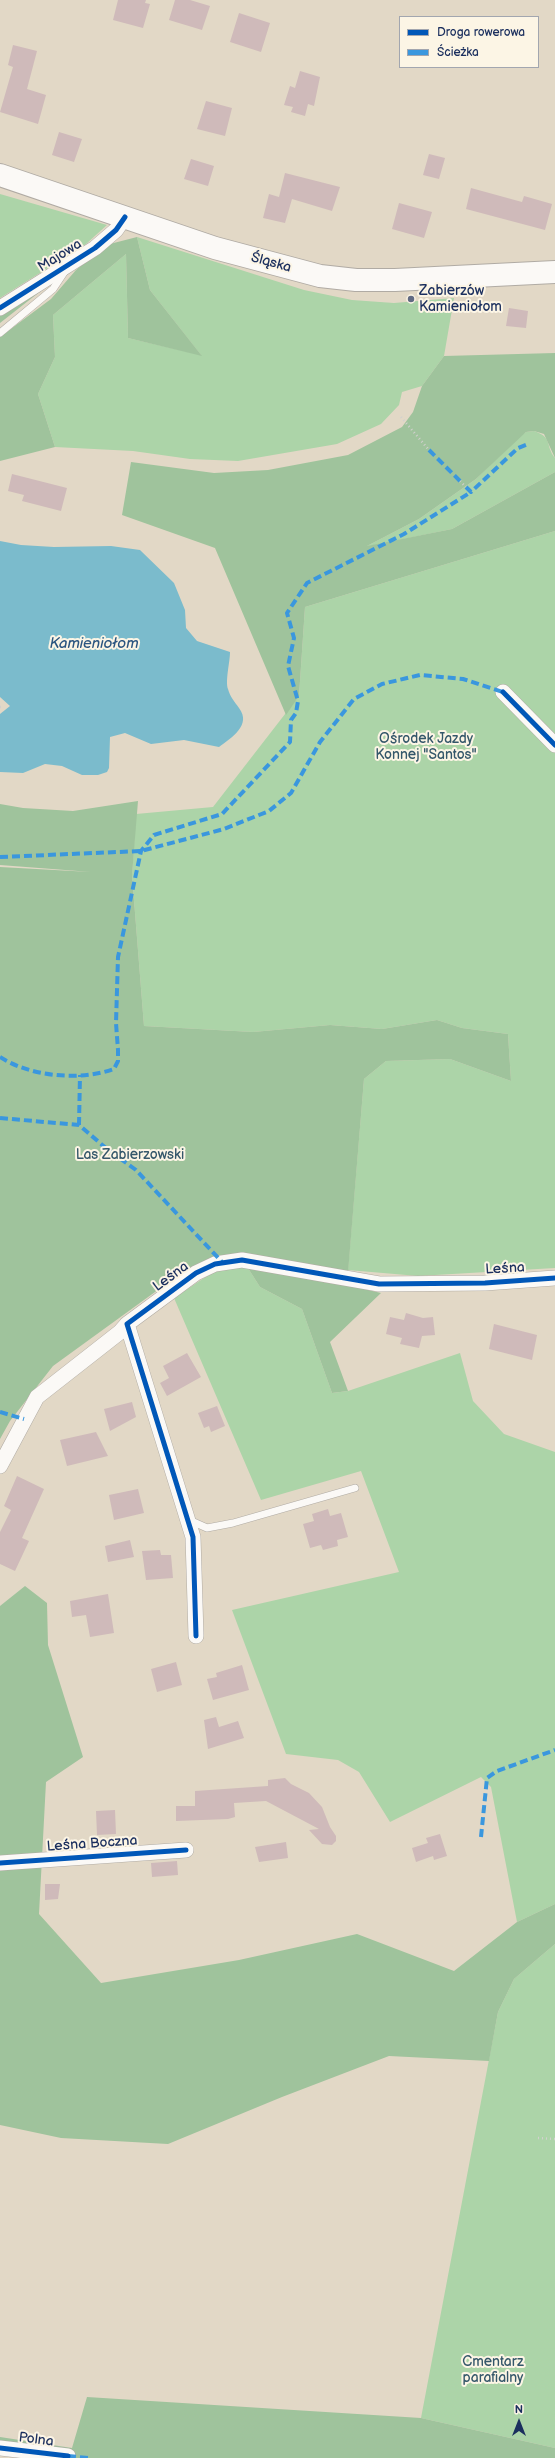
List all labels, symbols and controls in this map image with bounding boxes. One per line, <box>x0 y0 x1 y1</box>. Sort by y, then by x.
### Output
legend <box>399 16 539 68</box>
text: Droga rowerowa <box>437 25 525 40</box>
text: Ścieżka <box>437 45 479 60</box>
street label: Majowa <box>35 236 85 276</box>
street label: Śląska <box>249 250 293 276</box>
place label: Zabierzów Kamieniołom <box>419 283 502 316</box>
marker: Zabierzów Kamieniołom <box>406 294 416 304</box>
water label: Kamieniołom <box>49 635 139 653</box>
park label: Ośrodek Jazdy Konnej "Santos" <box>375 731 477 764</box>
park label: Las Zabierzowski <box>76 1147 184 1163</box>
street label: Leśna <box>150 1259 192 1295</box>
street label: Leśna <box>485 1260 525 1278</box>
street label: Leśna Boczna <box>46 1832 138 1856</box>
park label: Cmentarz parafialny <box>462 2354 524 2386</box>
north arrow <box>499 2402 539 2442</box>
text: N <box>515 2403 523 2416</box>
street label: Polna <box>18 2430 54 2450</box>

